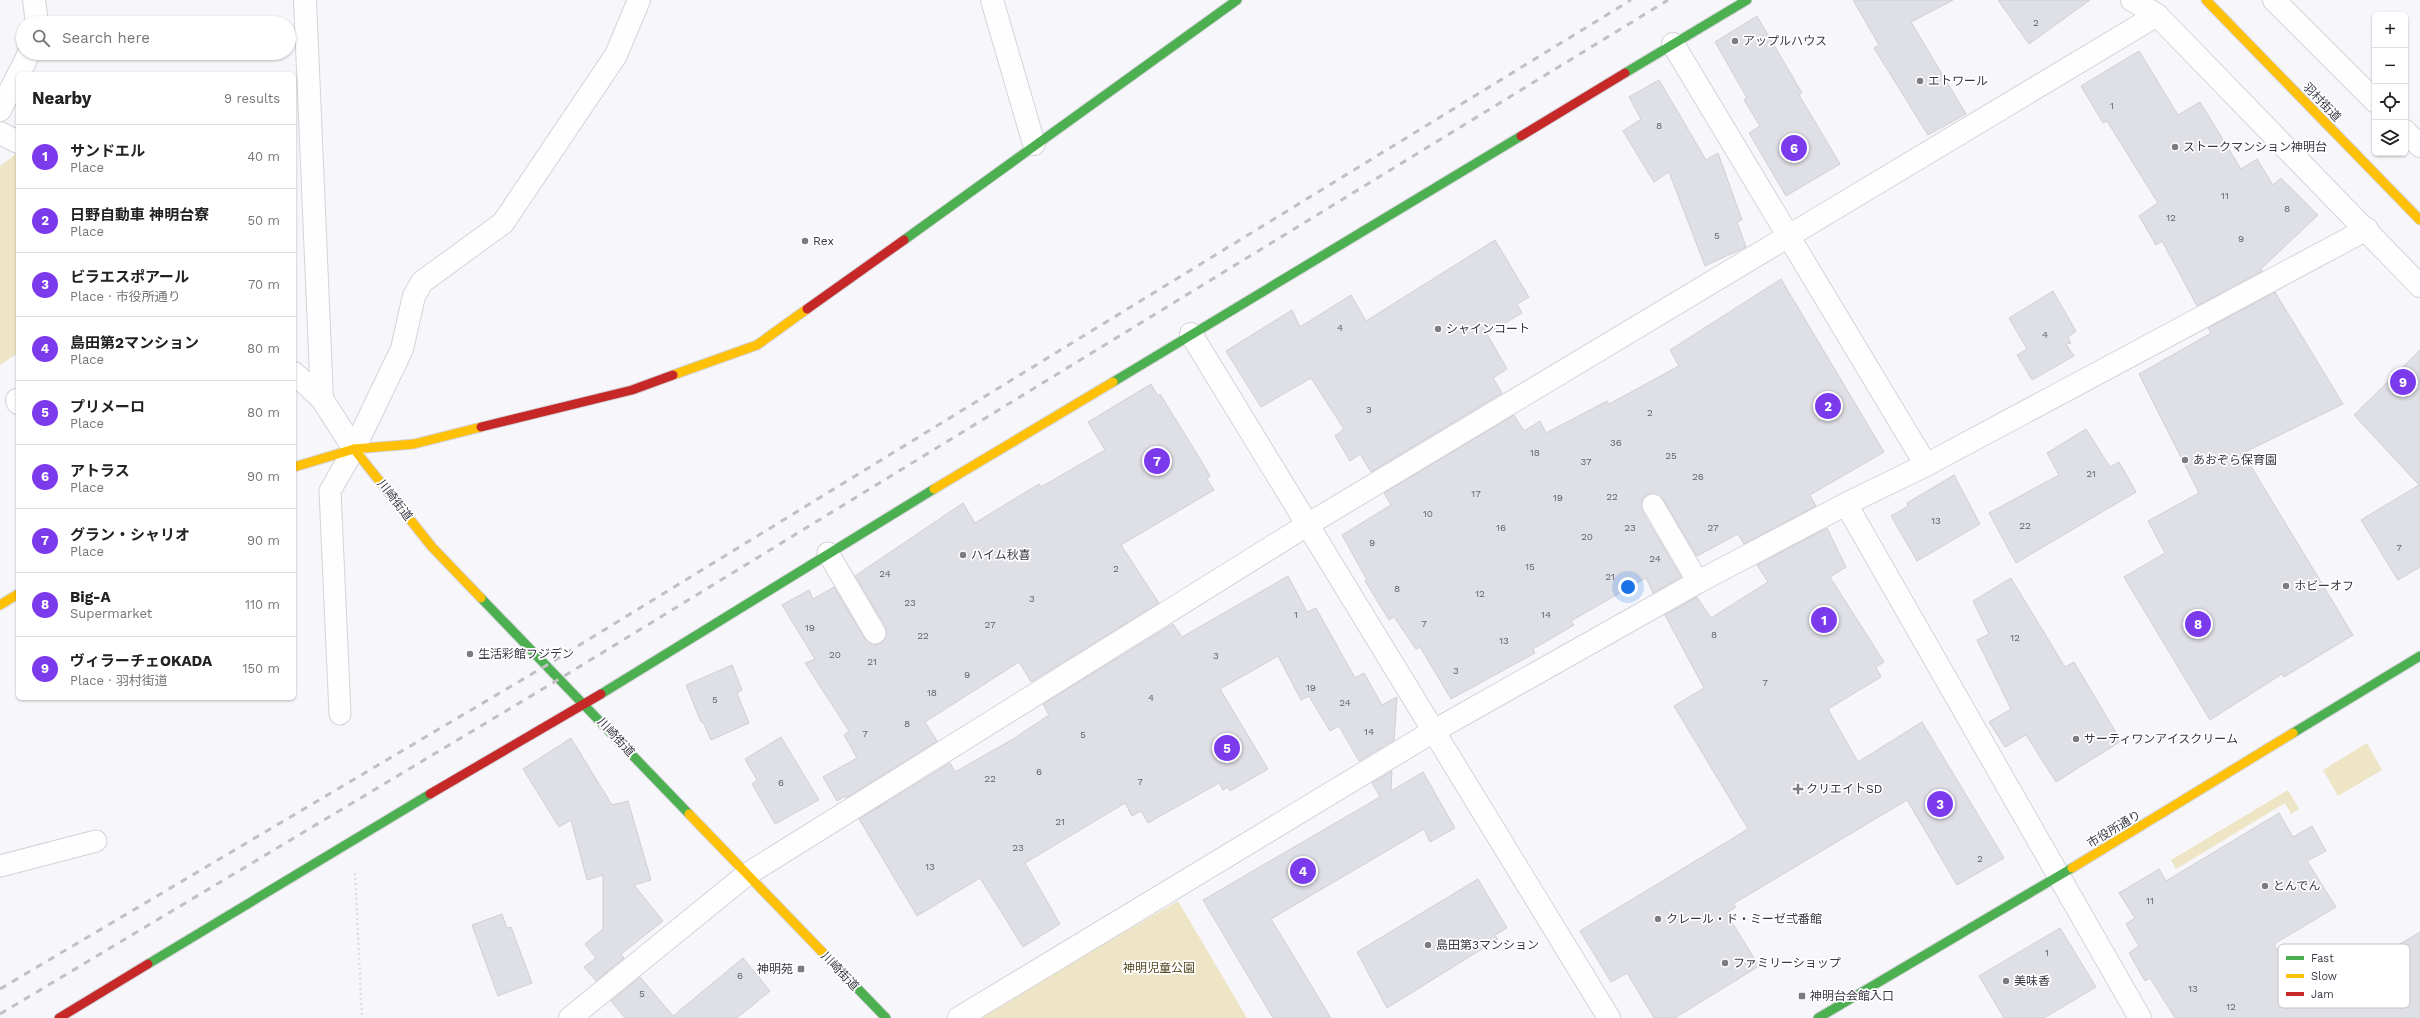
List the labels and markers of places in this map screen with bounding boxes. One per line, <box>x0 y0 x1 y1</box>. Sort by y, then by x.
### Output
place label: アップルハウス <box>1743 34 1827 48</box>
marker: アップルハウス <box>1730 36 1740 46</box>
place label: エトワール <box>1928 74 1988 88</box>
marker: エトワール <box>1915 76 1925 86</box>
pin: 6 <box>1781 133 1807 163</box>
place label: ストークマンション神明台 <box>2183 140 2327 154</box>
marker: ストークマンション神明台 <box>2170 142 2180 152</box>
place label: Rex <box>813 234 834 248</box>
marker: Rex <box>800 236 810 246</box>
place label: シャインコート <box>1446 322 1530 336</box>
marker: シャインコート <box>1433 324 1443 334</box>
pin: 9 <box>2390 367 2416 397</box>
pin: 2 <box>1815 391 1841 421</box>
pin: 7 <box>1144 446 1170 476</box>
place label: あおぞら保育園 <box>2193 453 2277 467</box>
marker: あおぞら保育園 <box>2180 455 2190 465</box>
place label: ハイム秋喜 <box>971 548 1031 562</box>
marker: ハイム秋喜 <box>958 550 968 560</box>
place label: ホビーオフ <box>2294 579 2354 593</box>
marker: ホビーオフ <box>2281 581 2291 591</box>
pin: 1 <box>1811 605 1837 635</box>
pin: 8 <box>2185 609 2211 639</box>
place label: 生活彩館フジデン <box>478 647 574 661</box>
marker: 生活彩館フジデン <box>465 649 475 659</box>
place label: サーティワンアイスクリーム <box>2084 732 2238 746</box>
pin: 5 <box>1214 733 1240 763</box>
marker: サーティワンアイスクリーム <box>2071 734 2081 744</box>
place label: クリエイトSD <box>1806 782 1882 796</box>
marker: クリエイトSD <box>1793 784 1803 794</box>
pin: 3 <box>1927 789 1953 819</box>
pin: 4 <box>1290 856 1316 886</box>
place label: とんでん <box>2273 879 2320 893</box>
marker: とんでん <box>2260 881 2270 891</box>
place label: クレール・ド・ミーゼ弍番館 <box>1666 912 1822 926</box>
marker: クレール・ド・ミーゼ弍番館 <box>1653 914 1663 924</box>
place label: 島田第3マンション <box>1436 938 1539 952</box>
marker: 島田第3マンション <box>1423 940 1433 950</box>
place label: ファミリーショップ <box>1733 956 1841 970</box>
marker: ファミリーショップ <box>1720 958 1730 968</box>
place label: 神明苑 <box>757 962 793 976</box>
marker: 神明苑 <box>796 964 806 974</box>
place label: 美味香 <box>2014 974 2050 988</box>
marker: 美味香 <box>2001 976 2011 986</box>
place label: 神明台会館入口 <box>1810 989 1894 1003</box>
marker: 神明台会館入口 <box>1797 991 1807 1001</box>

